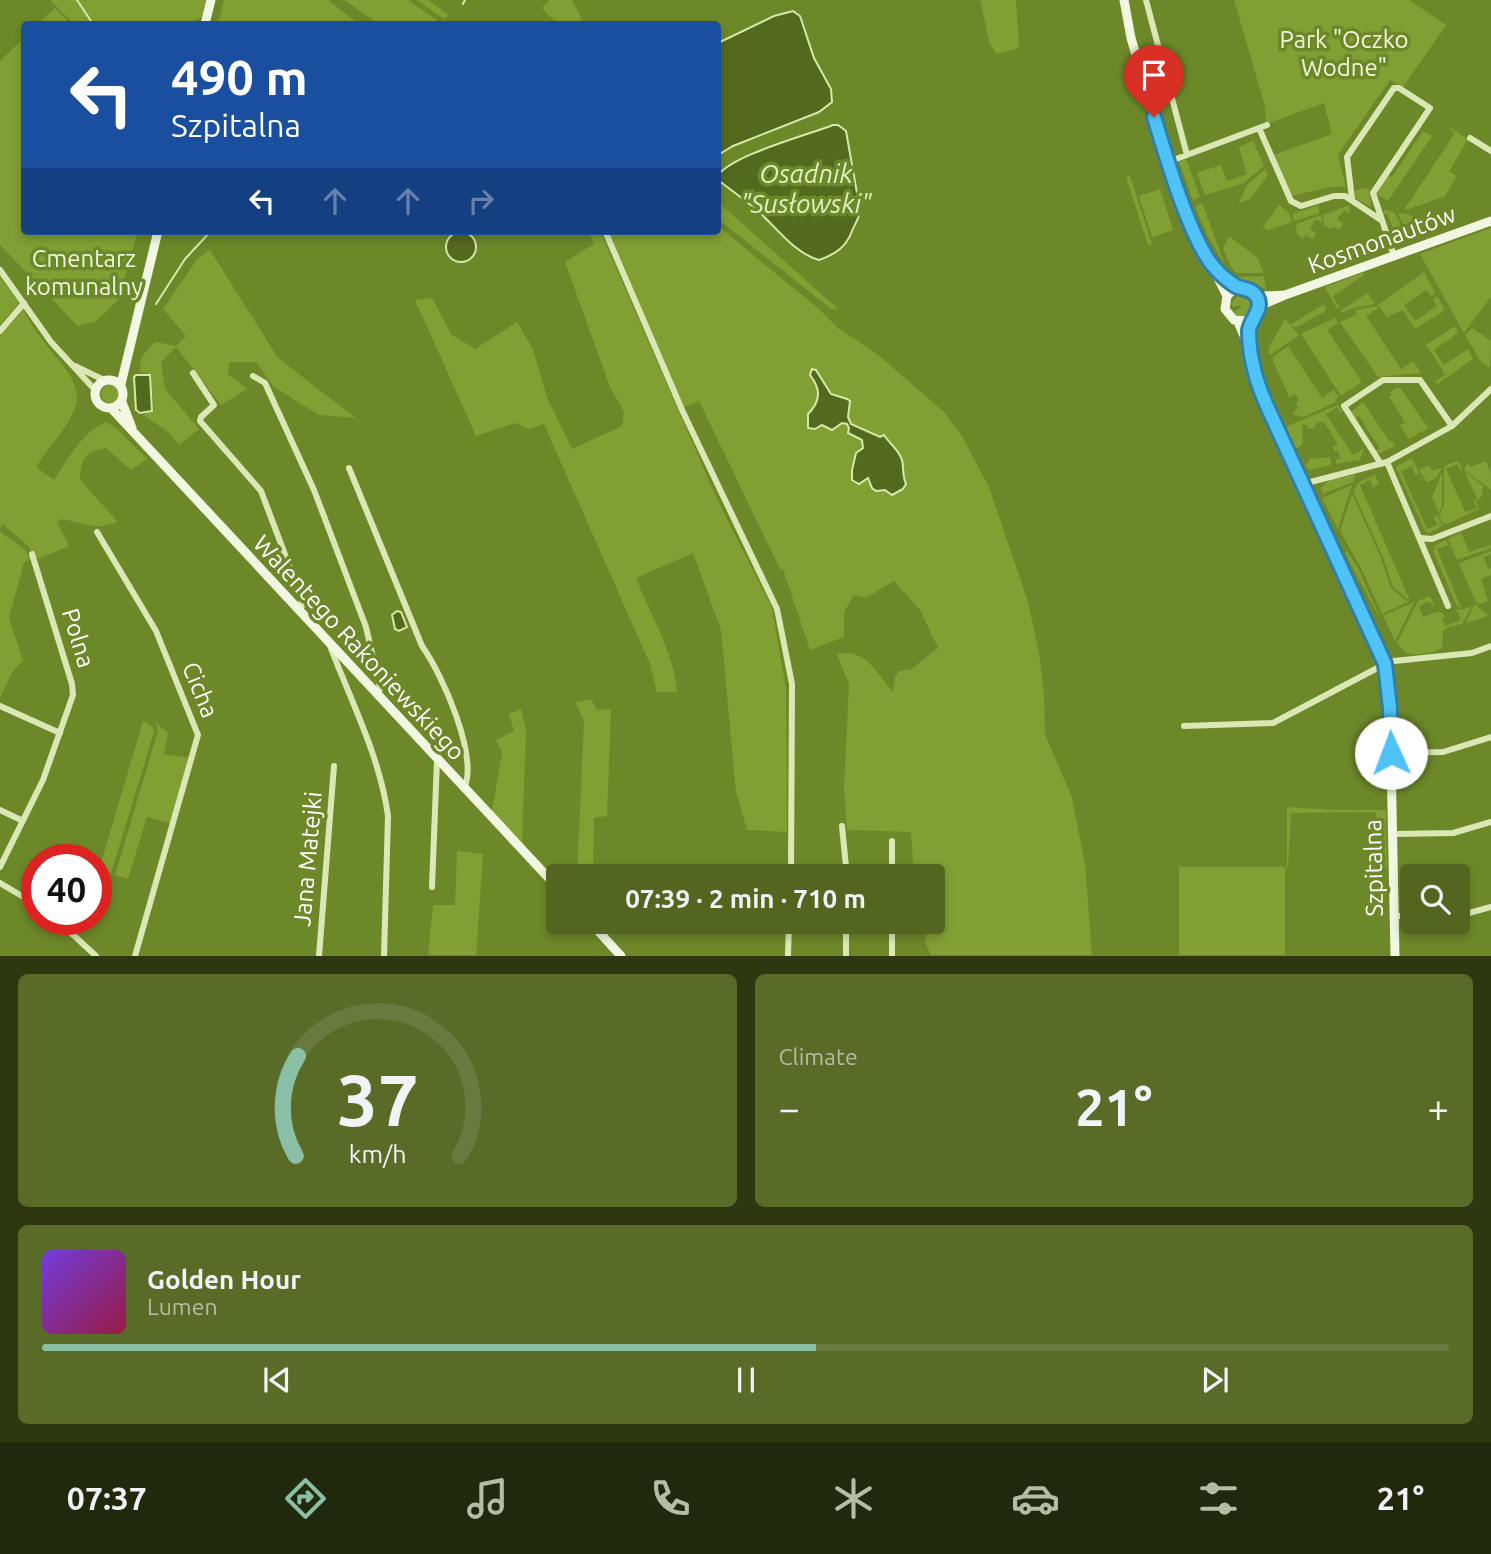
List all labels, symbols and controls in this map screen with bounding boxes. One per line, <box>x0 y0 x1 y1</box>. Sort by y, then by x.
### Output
park label: Park "Oczko Wodne" <box>1280 26 1409 81</box>
pin <box>1124 45 1184 117</box>
icon: left <box>56 49 147 140</box>
text: 490 m <box>171 49 308 104</box>
icon: arrive <box>1135 56 1173 94</box>
text: Szpitalna <box>171 107 301 143</box>
water label: Osadnik "Susłowski" <box>741 159 872 218</box>
icon: left <box>243 182 281 220</box>
icon: ahead <box>316 182 354 220</box>
icon: ahead <box>389 182 427 220</box>
icon: right <box>462 182 500 220</box>
street label: Kosmonautów <box>1304 200 1460 279</box>
park label: Cmentarz komunalny <box>25 245 143 300</box>
street label: Walentego Rakoniewskiego <box>248 530 471 765</box>
street label: Polna <box>57 605 100 671</box>
street label: Cicha <box>177 658 224 722</box>
position arrow <box>1354 716 1428 790</box>
street label: Jana Matejki <box>288 790 327 928</box>
street label: Szpitalna <box>1359 819 1388 917</box>
speed limit sign: 40 <box>21 844 112 935</box>
map controls <box>1400 864 1470 934</box>
button: search <box>1400 864 1470 934</box>
text: 07:39 · 2 min · 710 m <box>625 884 866 913</box>
text: Climate <box>779 1044 858 1069</box>
text: 37 <box>336 1059 418 1141</box>
text: 21° <box>1075 1078 1152 1136</box>
text: − <box>779 1087 800 1129</box>
text: + <box>1428 1087 1449 1129</box>
text: km/h <box>348 1140 406 1168</box>
text: Golden Hour <box>147 1265 301 1294</box>
text: Lumen <box>147 1294 218 1319</box>
icon: previous <box>258 1361 296 1399</box>
icon: pause <box>727 1361 765 1399</box>
icon: next <box>1196 1361 1234 1399</box>
icon: directions <box>281 1474 330 1523</box>
icon: music <box>463 1474 512 1523</box>
icon: phone <box>646 1474 695 1523</box>
icon: climate <box>829 1474 878 1523</box>
icon: car <box>1011 1474 1060 1523</box>
icon: filters <box>1194 1474 1243 1523</box>
text: 07:37 <box>67 1480 147 1516</box>
text: 21° <box>1377 1480 1424 1516</box>

